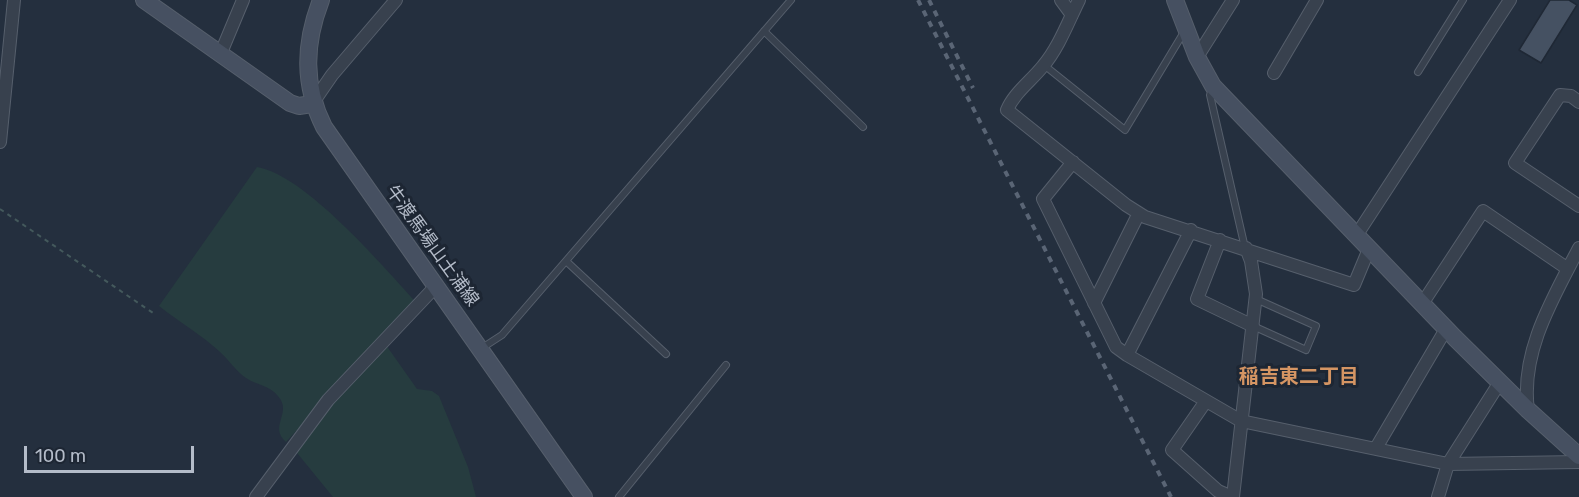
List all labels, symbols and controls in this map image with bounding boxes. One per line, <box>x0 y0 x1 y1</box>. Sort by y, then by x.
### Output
street label: 牛渡馬場山土浦線 <box>381 181 483 311</box>
district label: 稲吉東二丁目 <box>1239 365 1359 389</box>
scale bar <box>27 434 196 472</box>
text: 100 m <box>35 445 86 467</box>

